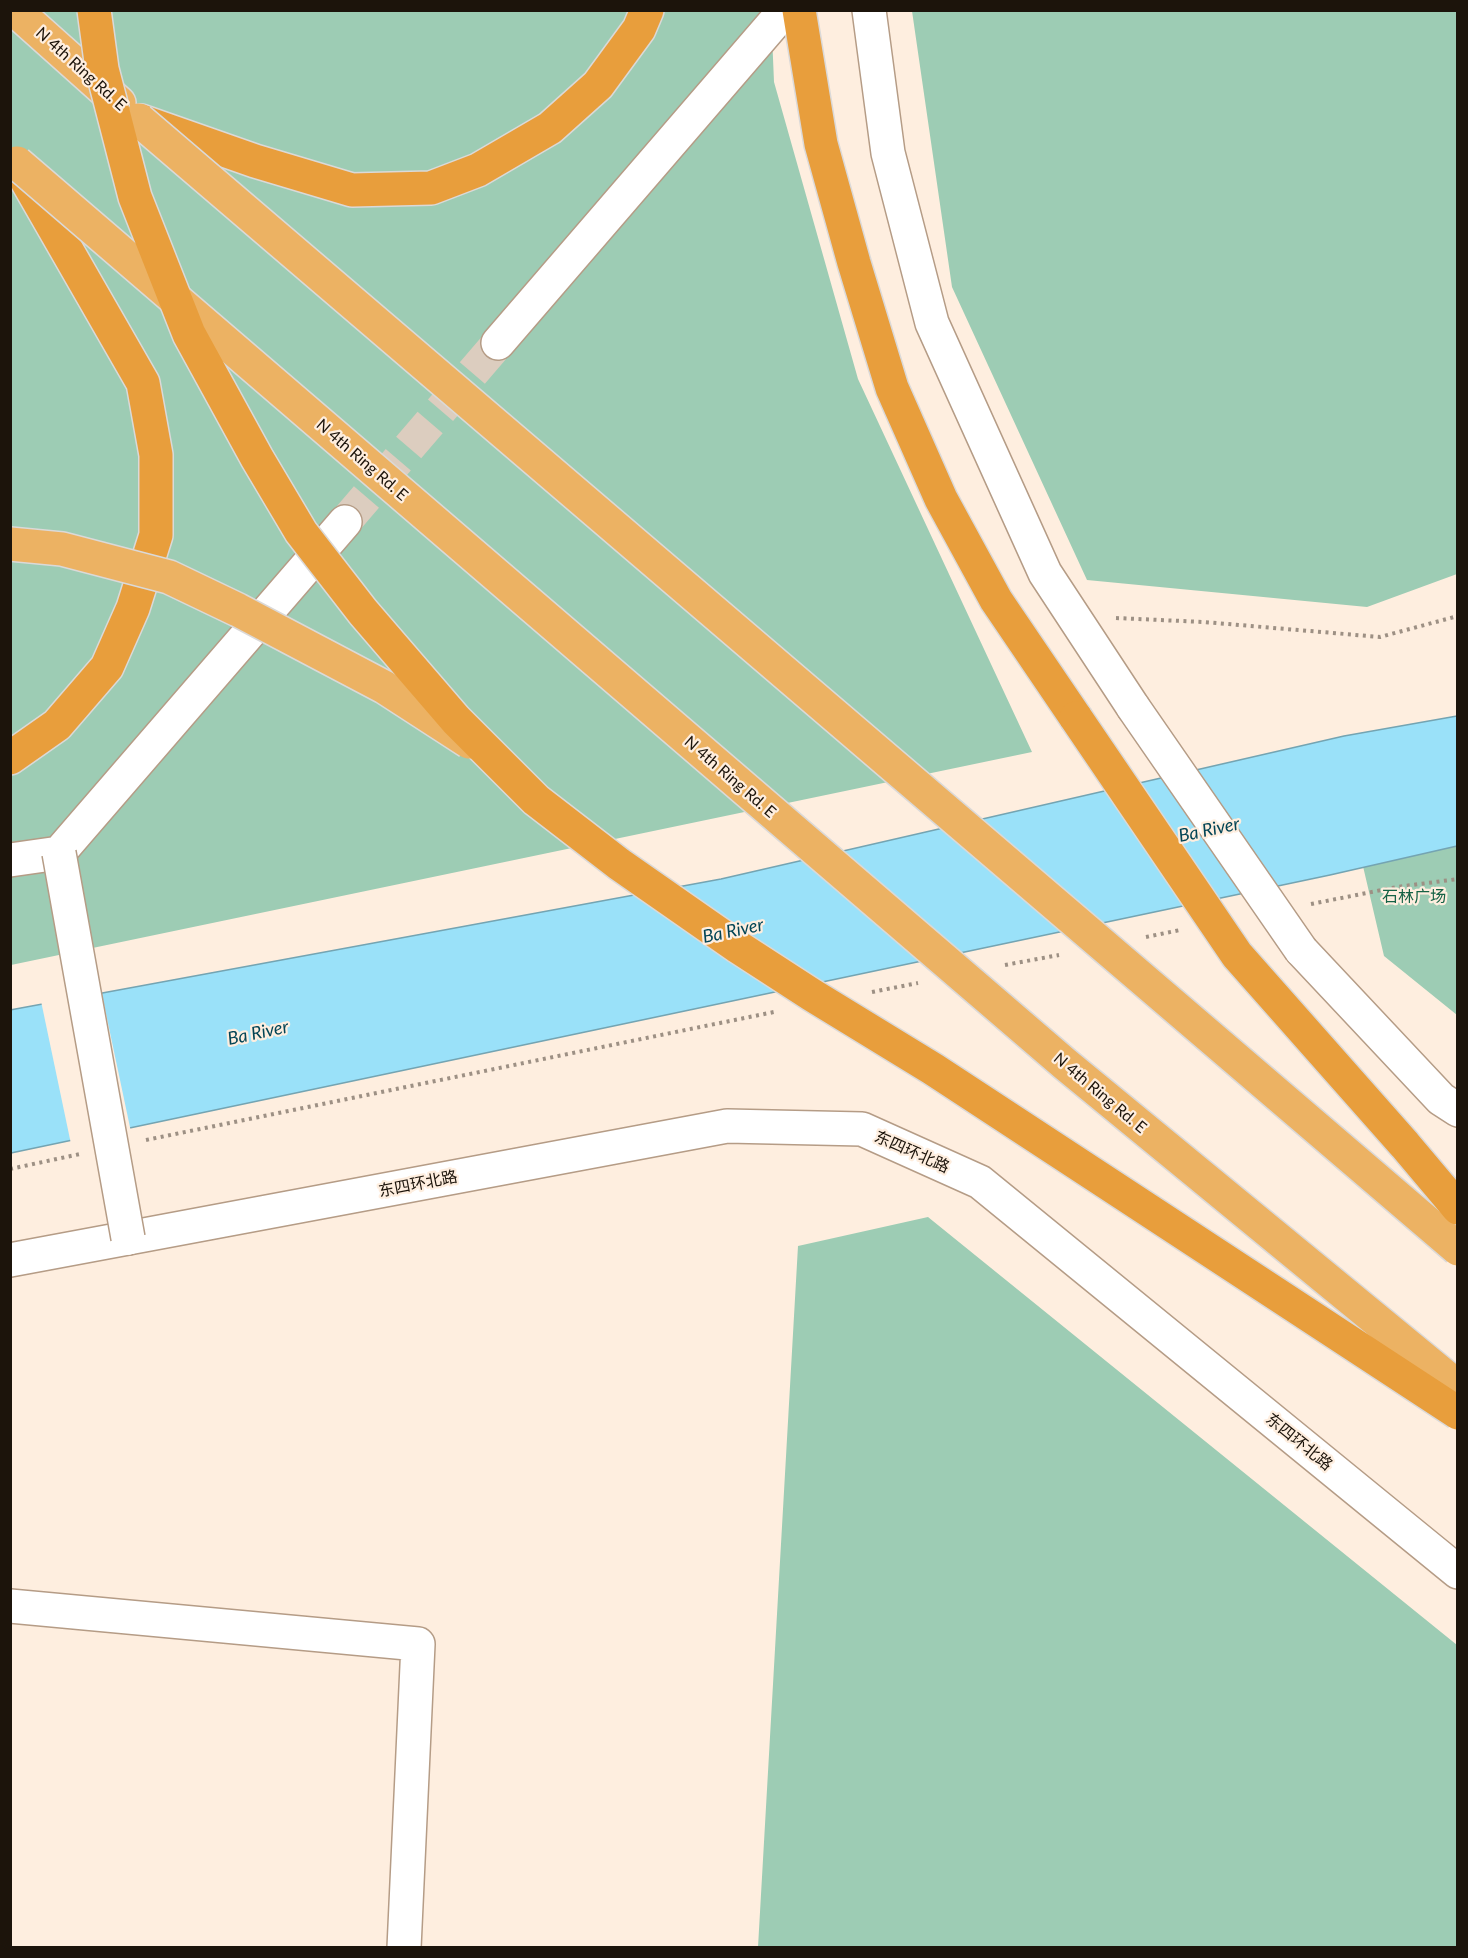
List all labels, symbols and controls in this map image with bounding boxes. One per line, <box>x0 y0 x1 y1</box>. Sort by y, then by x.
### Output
street label: N 4th Ring Rd. E <box>32 23 130 115</box>
street label: N 4th Ring Rd. E <box>312 415 412 505</box>
street label: N 4th Ring Rd. E <box>680 732 780 822</box>
water label: Ba River <box>1177 813 1241 847</box>
park label: 石林广场 <box>1382 887 1446 907</box>
water label: Ba River <box>701 914 765 948</box>
water label: Ba River <box>226 1016 290 1050</box>
street label: N 4th Ring Rd. E <box>1050 1049 1150 1137</box>
street label: 东四环北路 <box>872 1127 952 1177</box>
street label: 东四环北路 <box>377 1167 459 1201</box>
street label: 东四环北路 <box>1262 1409 1336 1475</box>

